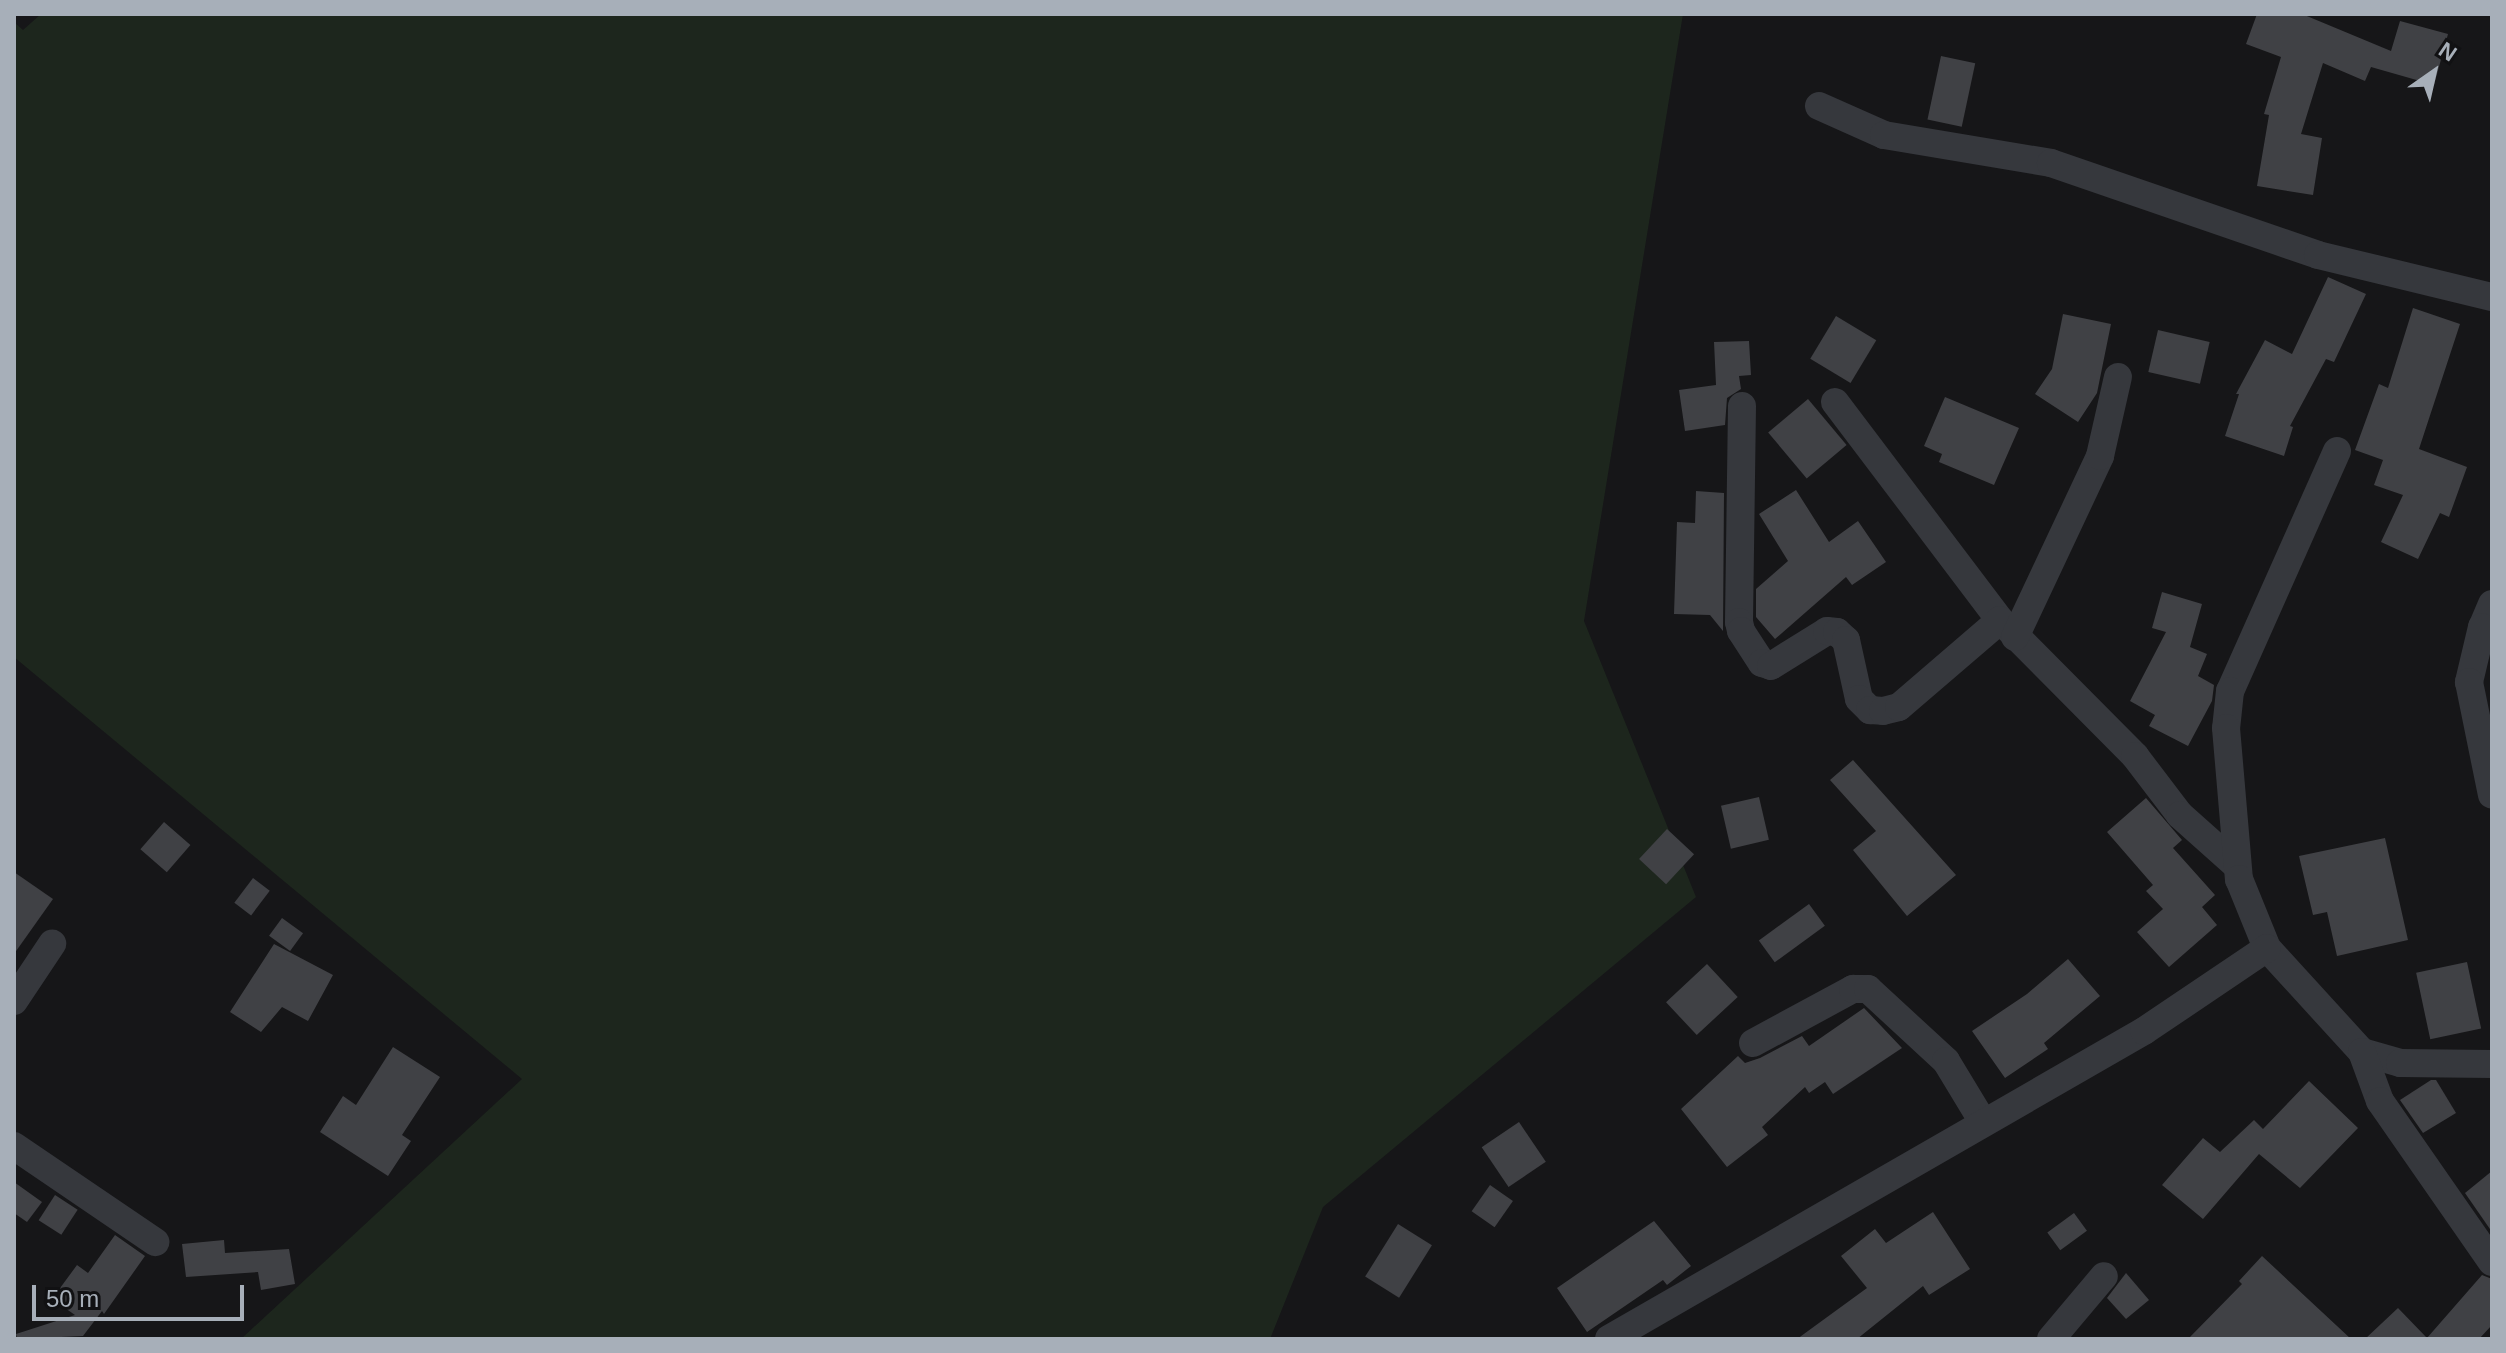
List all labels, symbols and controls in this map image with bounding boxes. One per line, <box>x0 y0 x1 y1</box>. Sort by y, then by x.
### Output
north arrow <box>2394 32 2474 112</box>
text: N <box>2434 37 2461 66</box>
scale bar <box>36 1269 248 1319</box>
text: 50 m <box>46 1285 99 1312</box>

